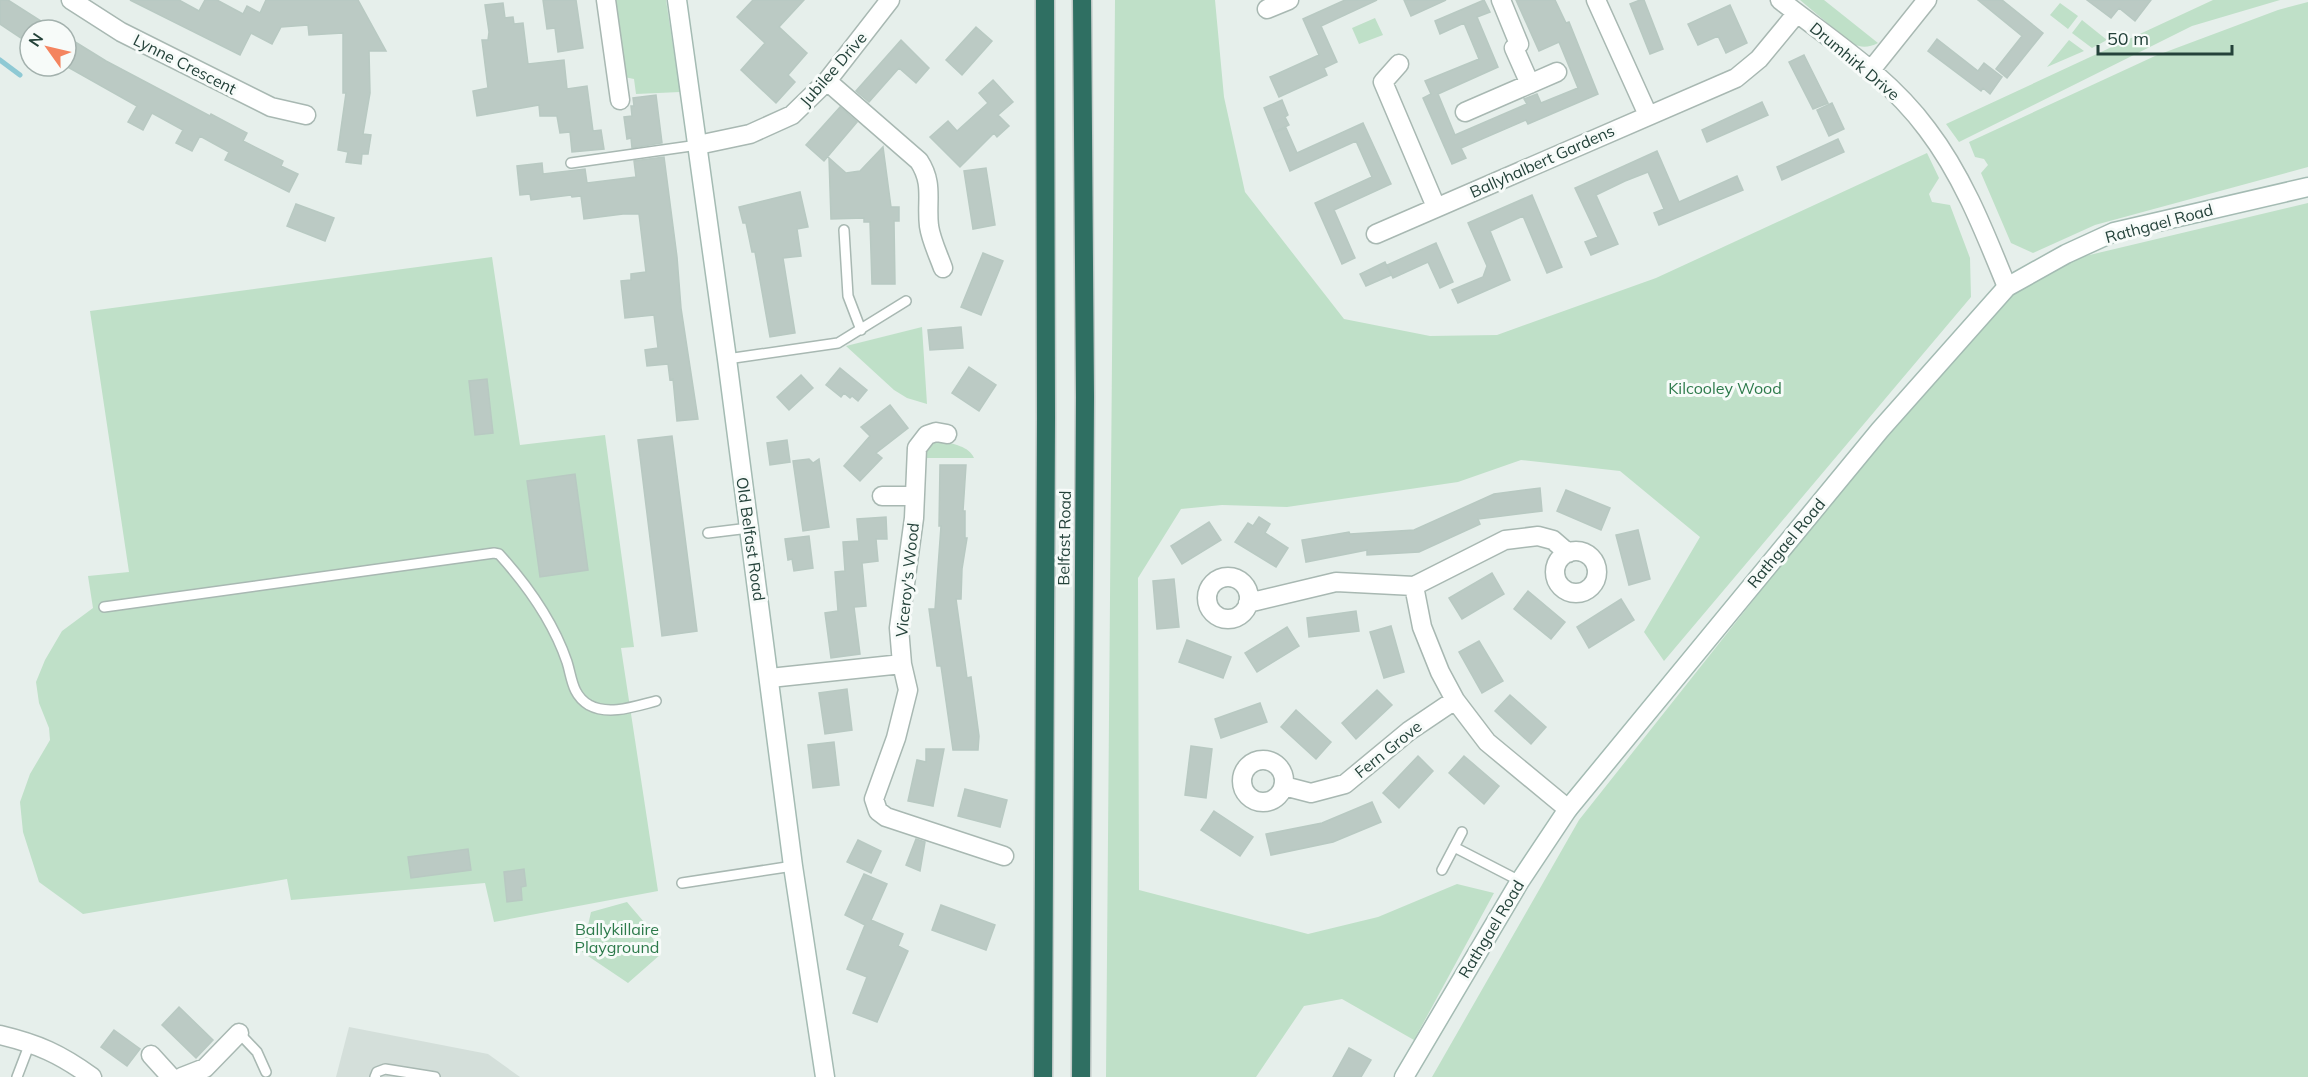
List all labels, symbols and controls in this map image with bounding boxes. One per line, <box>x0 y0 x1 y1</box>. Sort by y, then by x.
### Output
north arrow <box>18 18 78 78</box>
street label: Drumhirk Drive <box>1806 18 1904 104</box>
scale bar <box>2098 18 2232 56</box>
text: 50 m <box>2107 27 2149 50</box>
street label: Jubilee Drive <box>795 28 871 110</box>
text: N <box>24 29 47 50</box>
street label: Lynne Crescent <box>130 29 240 99</box>
street label: Ballyhalbert Gardens <box>1467 120 1618 202</box>
street label: Rathgael Road <box>2103 199 2215 247</box>
park label: Kilcooley Wood <box>1668 378 1782 398</box>
street label: Old Belfast Road <box>732 476 770 602</box>
street label: Belfast Road <box>1053 490 1075 586</box>
street label: Rathgael Road <box>1743 494 1829 592</box>
street label: Viceroy's Wood <box>891 522 923 638</box>
street label: Fern Grove <box>1351 716 1425 782</box>
street label: Rathgael Road <box>1454 876 1528 982</box>
park label: Ballykillaire Playground <box>575 919 659 957</box>

